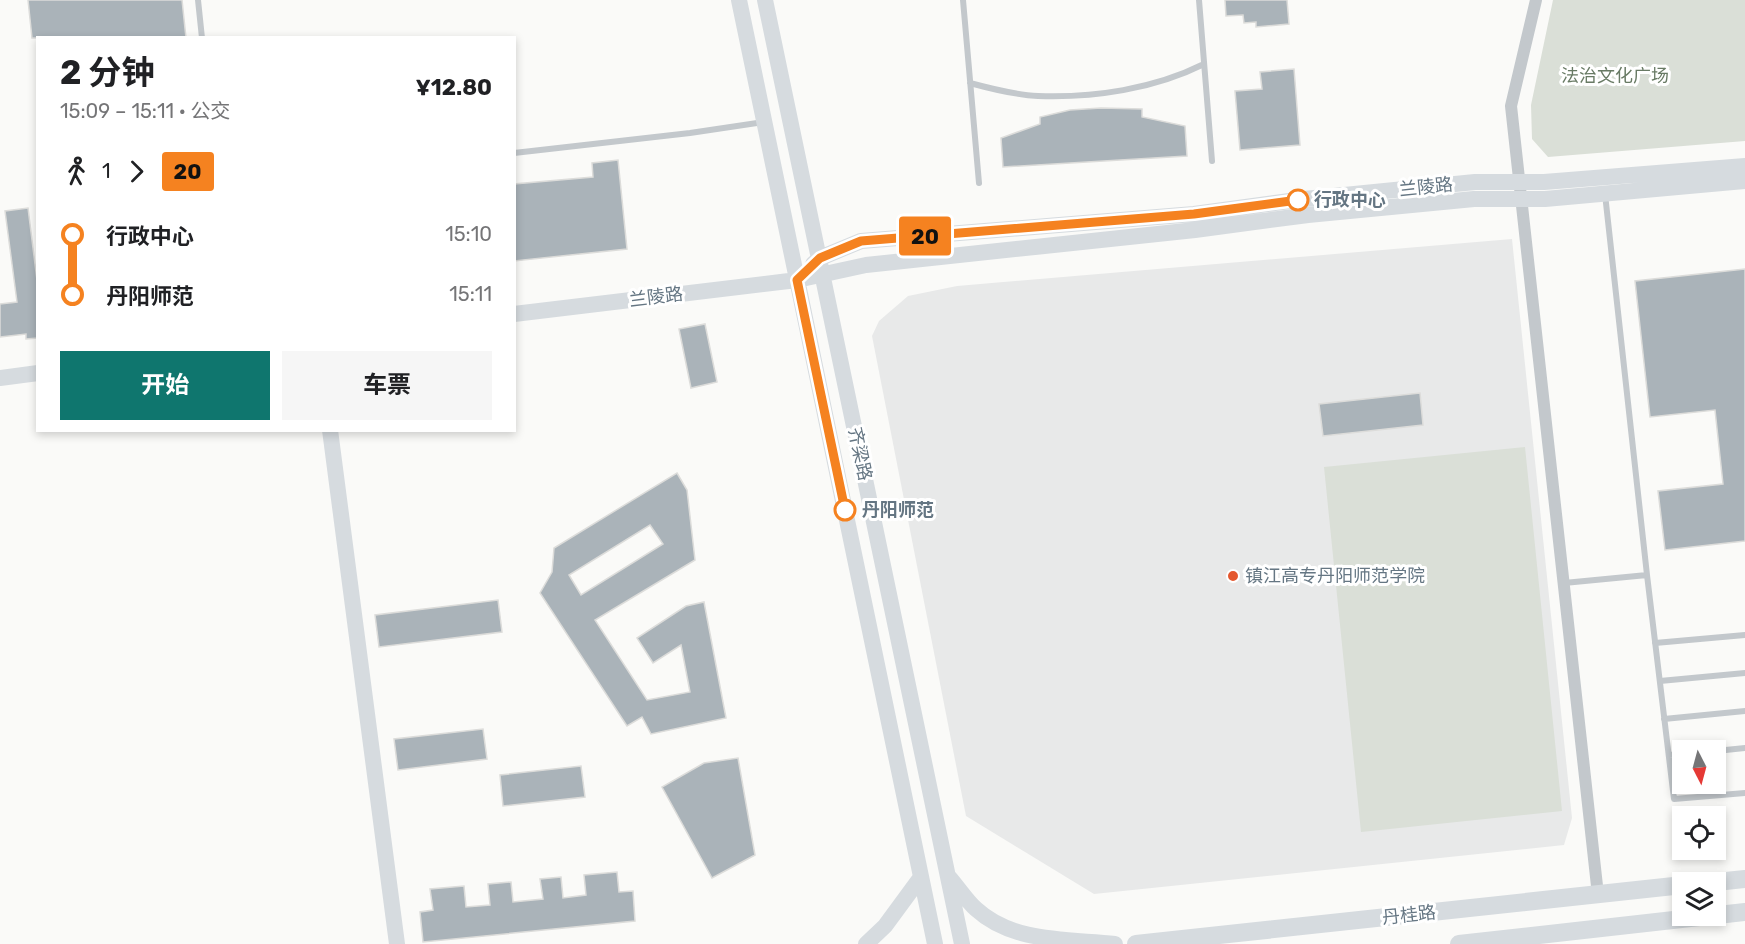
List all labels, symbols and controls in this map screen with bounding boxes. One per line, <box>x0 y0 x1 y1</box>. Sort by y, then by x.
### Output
text: 2 分钟 <box>60 53 154 92</box>
park label: 法治文化广场 <box>1561 65 1669 87</box>
text: ¥12.80 <box>416 74 492 101</box>
text: 15:09 – 15:11 · 公交 <box>60 99 230 123</box>
icon: walk <box>60 155 93 188</box>
icon: forward <box>120 155 153 188</box>
text: 1 <box>102 159 111 183</box>
text: 20 <box>174 159 202 184</box>
street label: 兰陵路 <box>1398 173 1454 201</box>
marker: 行政中心 <box>1287 189 1309 211</box>
place label: 行政中心 <box>1314 189 1386 211</box>
line badge: 20 <box>898 216 952 256</box>
text: 15:10 <box>445 222 492 246</box>
text: 行政中心 <box>106 223 194 250</box>
text: 20 <box>911 224 939 249</box>
text: 15:11 <box>449 282 492 306</box>
text: 丹阳师范 <box>106 283 194 310</box>
street label: 兰陵路 <box>628 283 684 311</box>
button: 开始 <box>60 351 270 420</box>
button: 车票 <box>282 351 492 420</box>
street label: 齐梁路 <box>844 425 876 483</box>
marker: 丹阳师范 <box>834 499 856 521</box>
place label: 丹阳师范 <box>862 499 934 521</box>
place label: 镇江高专丹阳师范学院 <box>1245 565 1425 587</box>
marker: 镇江高专丹阳师范学院 <box>1226 569 1240 583</box>
north arrow <box>1672 740 1726 794</box>
map controls <box>1672 740 1726 926</box>
button: locate <box>1672 806 1726 860</box>
button: layers <box>1672 872 1726 926</box>
street label: 丹桂路 <box>1381 901 1437 929</box>

